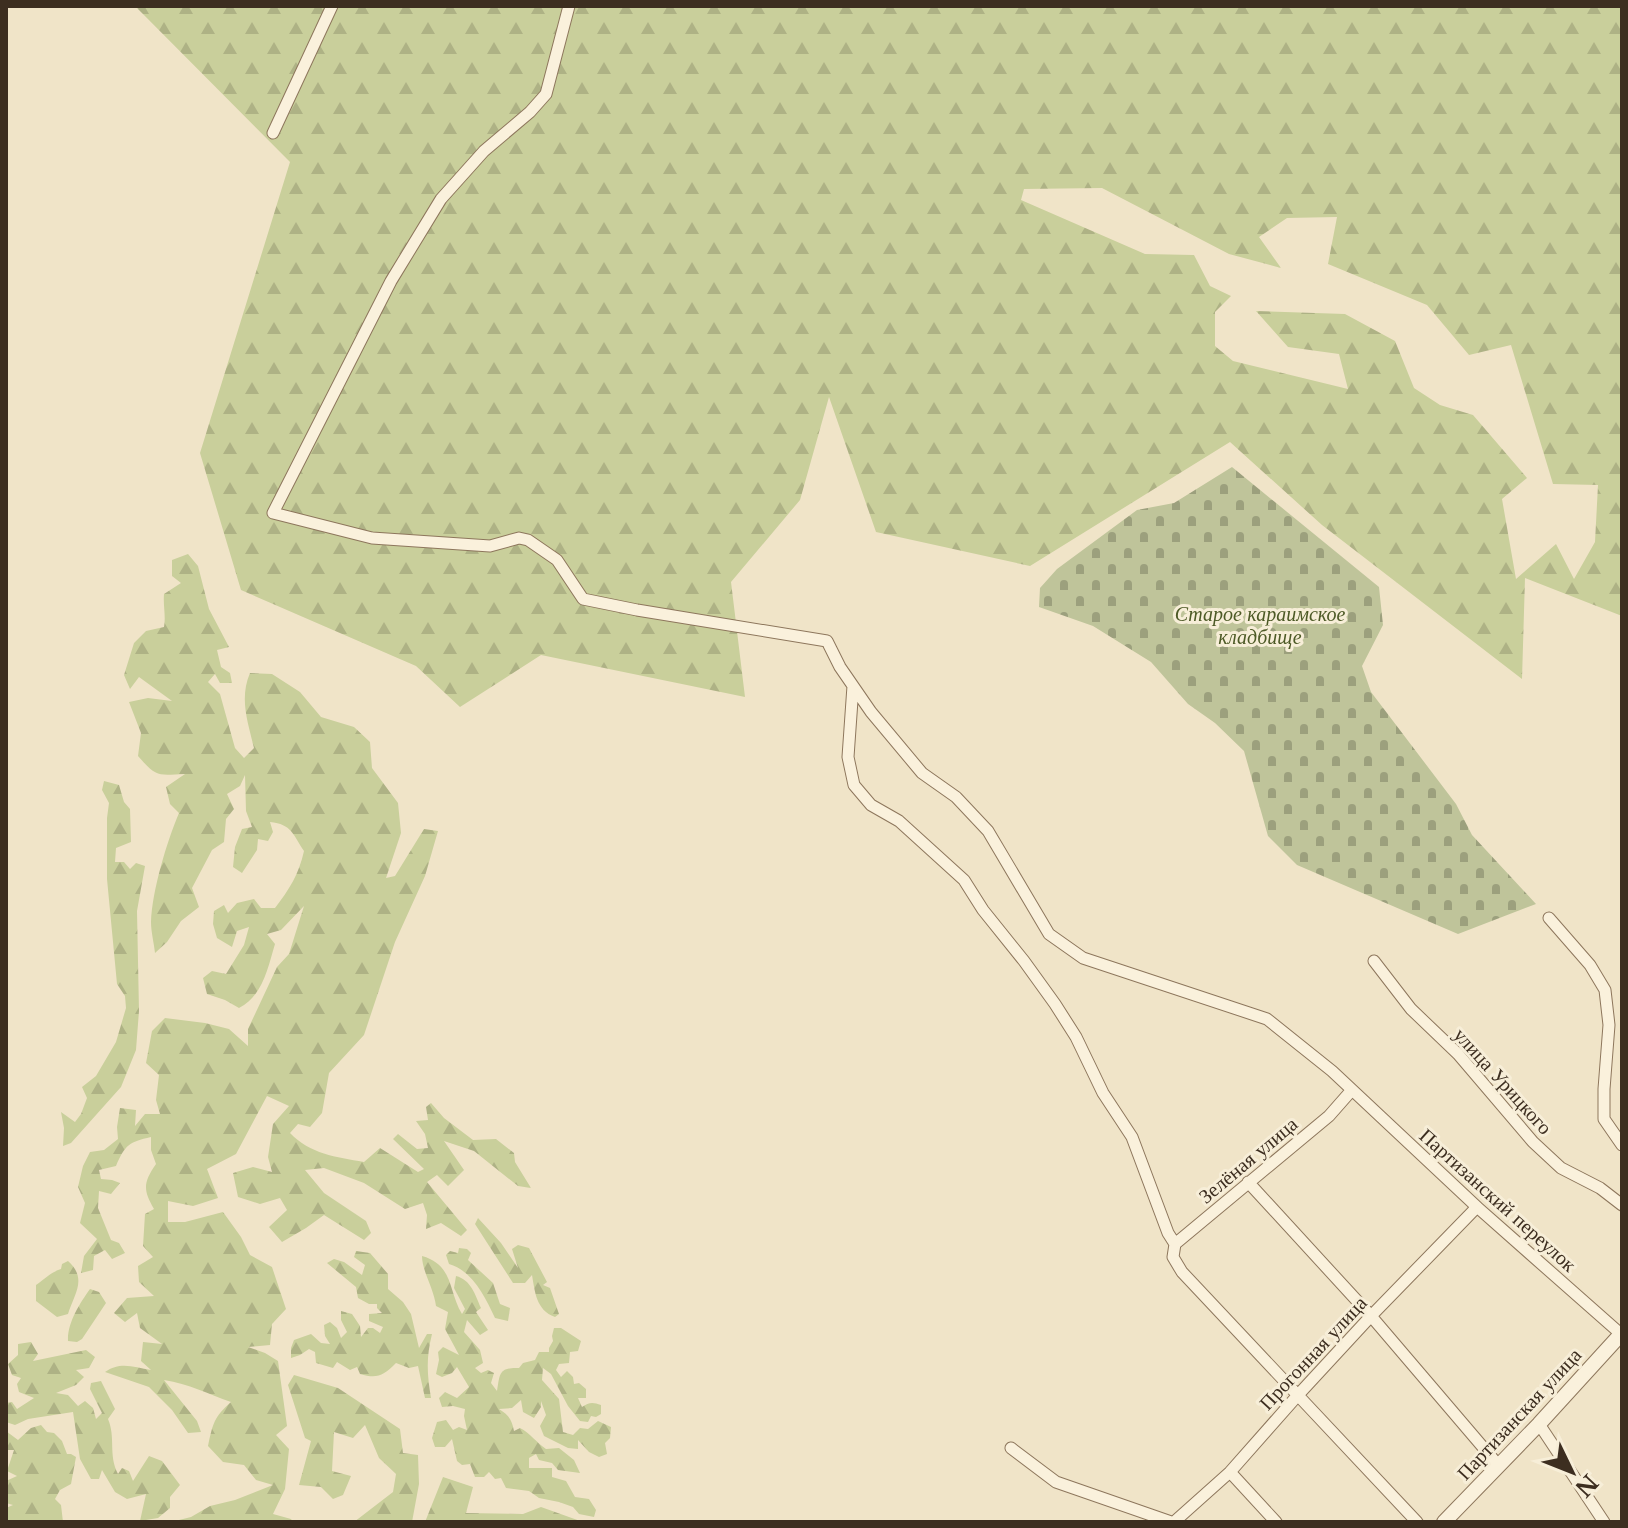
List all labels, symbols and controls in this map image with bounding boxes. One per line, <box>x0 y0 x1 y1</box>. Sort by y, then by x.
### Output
park label: Старое караимское кладбище <box>1175 602 1345 649</box>
street label: улица Урицкого <box>1449 1023 1557 1139</box>
street label: Зелёная улица <box>1194 1112 1302 1208</box>
street label: Партизанский переулок <box>1415 1123 1581 1277</box>
street label: Прогонная улица <box>1254 1291 1372 1415</box>
street label: Партизанская улица <box>1452 1343 1586 1485</box>
north arrow <box>1532 1432 1612 1512</box>
text: N <box>1569 1469 1603 1502</box>

